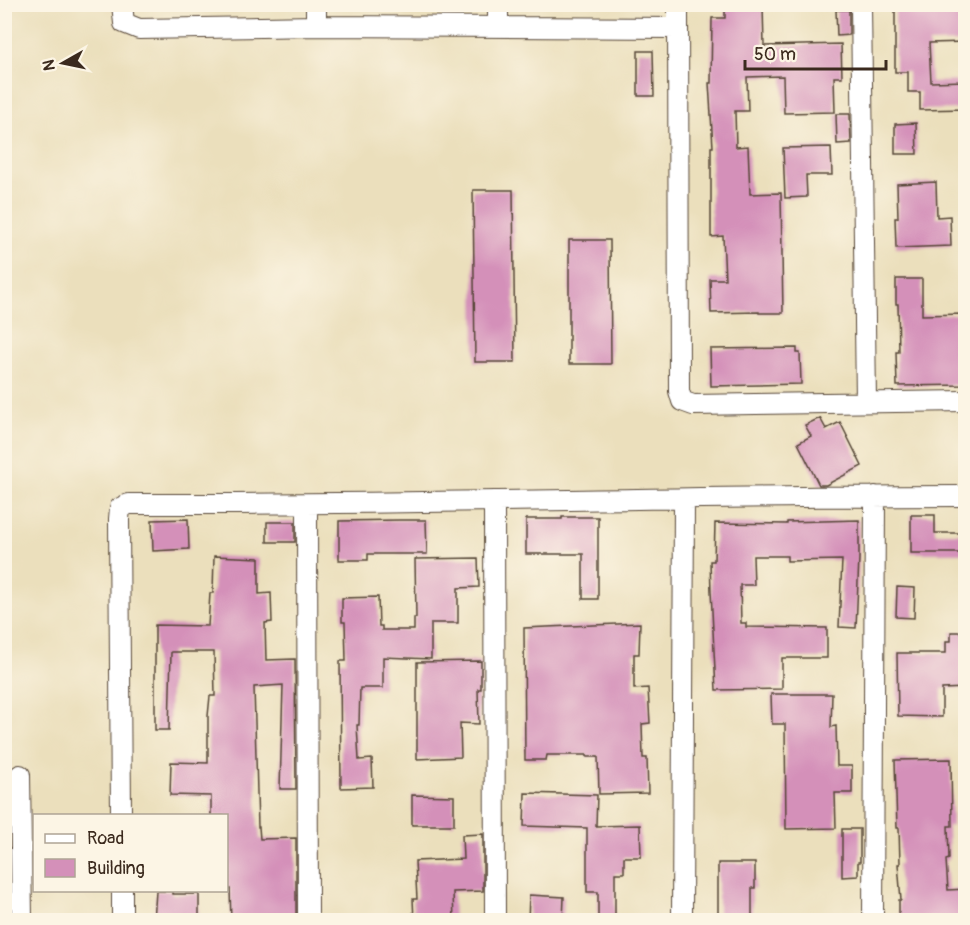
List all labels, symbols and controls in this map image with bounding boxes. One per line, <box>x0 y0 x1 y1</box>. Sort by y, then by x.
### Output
north arrow <box>33 33 93 93</box>
scale bar <box>745 33 886 71</box>
text: 50 m <box>754 43 796 66</box>
text: N <box>38 58 60 72</box>
legend <box>33 814 228 892</box>
text: Road <box>87 827 124 850</box>
text: Building <box>87 857 145 880</box>

